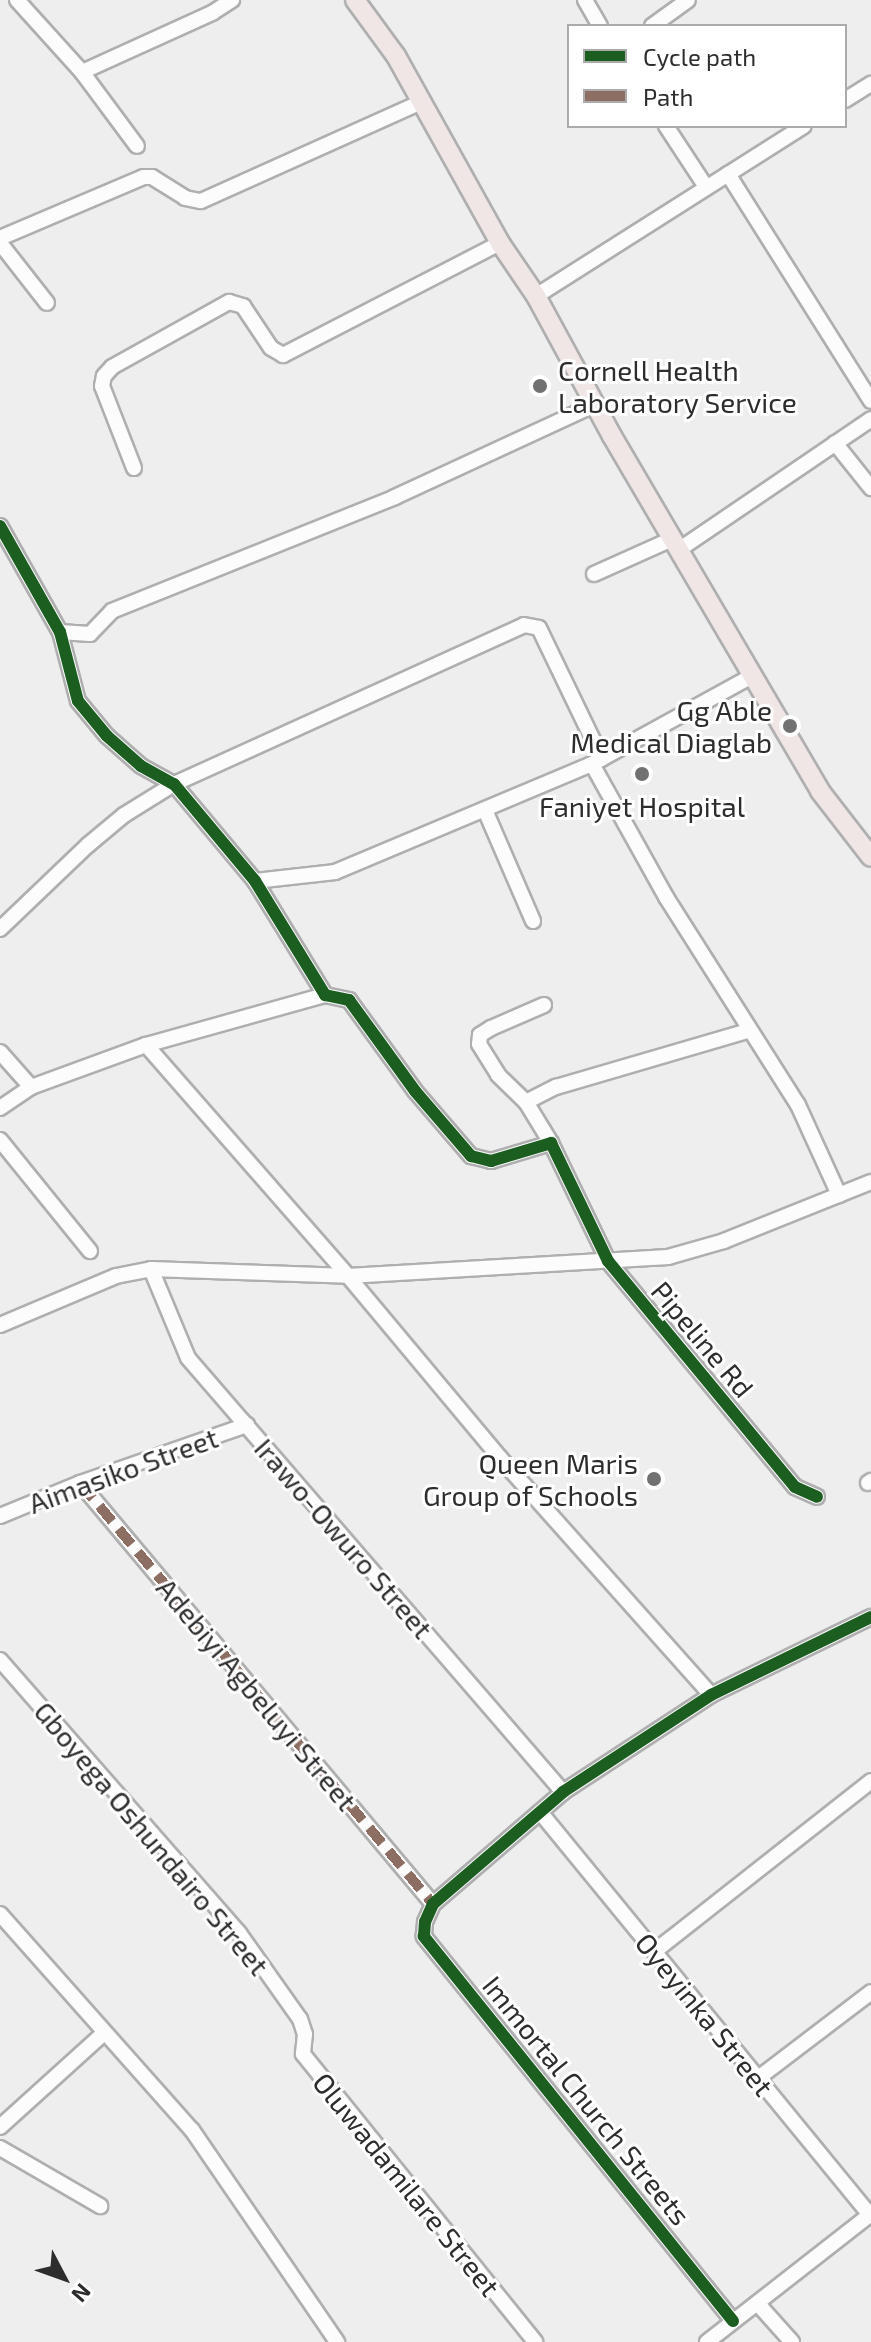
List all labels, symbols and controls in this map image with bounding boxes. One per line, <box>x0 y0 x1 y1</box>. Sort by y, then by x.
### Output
legend <box>567 24 847 128</box>
text: Cycle path <box>643 42 756 71</box>
text: Path <box>643 82 693 111</box>
place label: Cornell Health Laboratory Service <box>558 353 797 419</box>
marker: Cornell Health Laboratory Service <box>529 375 551 397</box>
place label: Gg Able Medical Diaglab <box>570 693 772 759</box>
marker: Gg Able Medical Diaglab <box>779 715 801 737</box>
marker: Faniyet Hospital <box>631 763 653 785</box>
place label: Faniyet Hospital <box>539 789 745 823</box>
street label: Pipeline Rd <box>645 1274 761 1404</box>
street label: Aimasiko Street <box>24 1420 222 1520</box>
street label: Irawo-Owuro Street <box>248 1431 440 1645</box>
place label: Queen Maris Group of Schools <box>422 1446 638 1512</box>
marker: Queen Maris Group of Schools <box>645 1470 663 1488</box>
street label: Adebiyi Agbeluyi Street <box>150 1571 364 1817</box>
street label: Gboyega Oshundairo Street <box>28 1694 276 1982</box>
street label: Oyeyinka Street <box>629 1926 781 2102</box>
street label: Immortal Church Streets <box>476 1968 698 2232</box>
street label: Oluwadamilare Street <box>307 2065 507 2303</box>
north arrow <box>24 2238 104 2318</box>
text: N <box>67 2279 97 2308</box>

